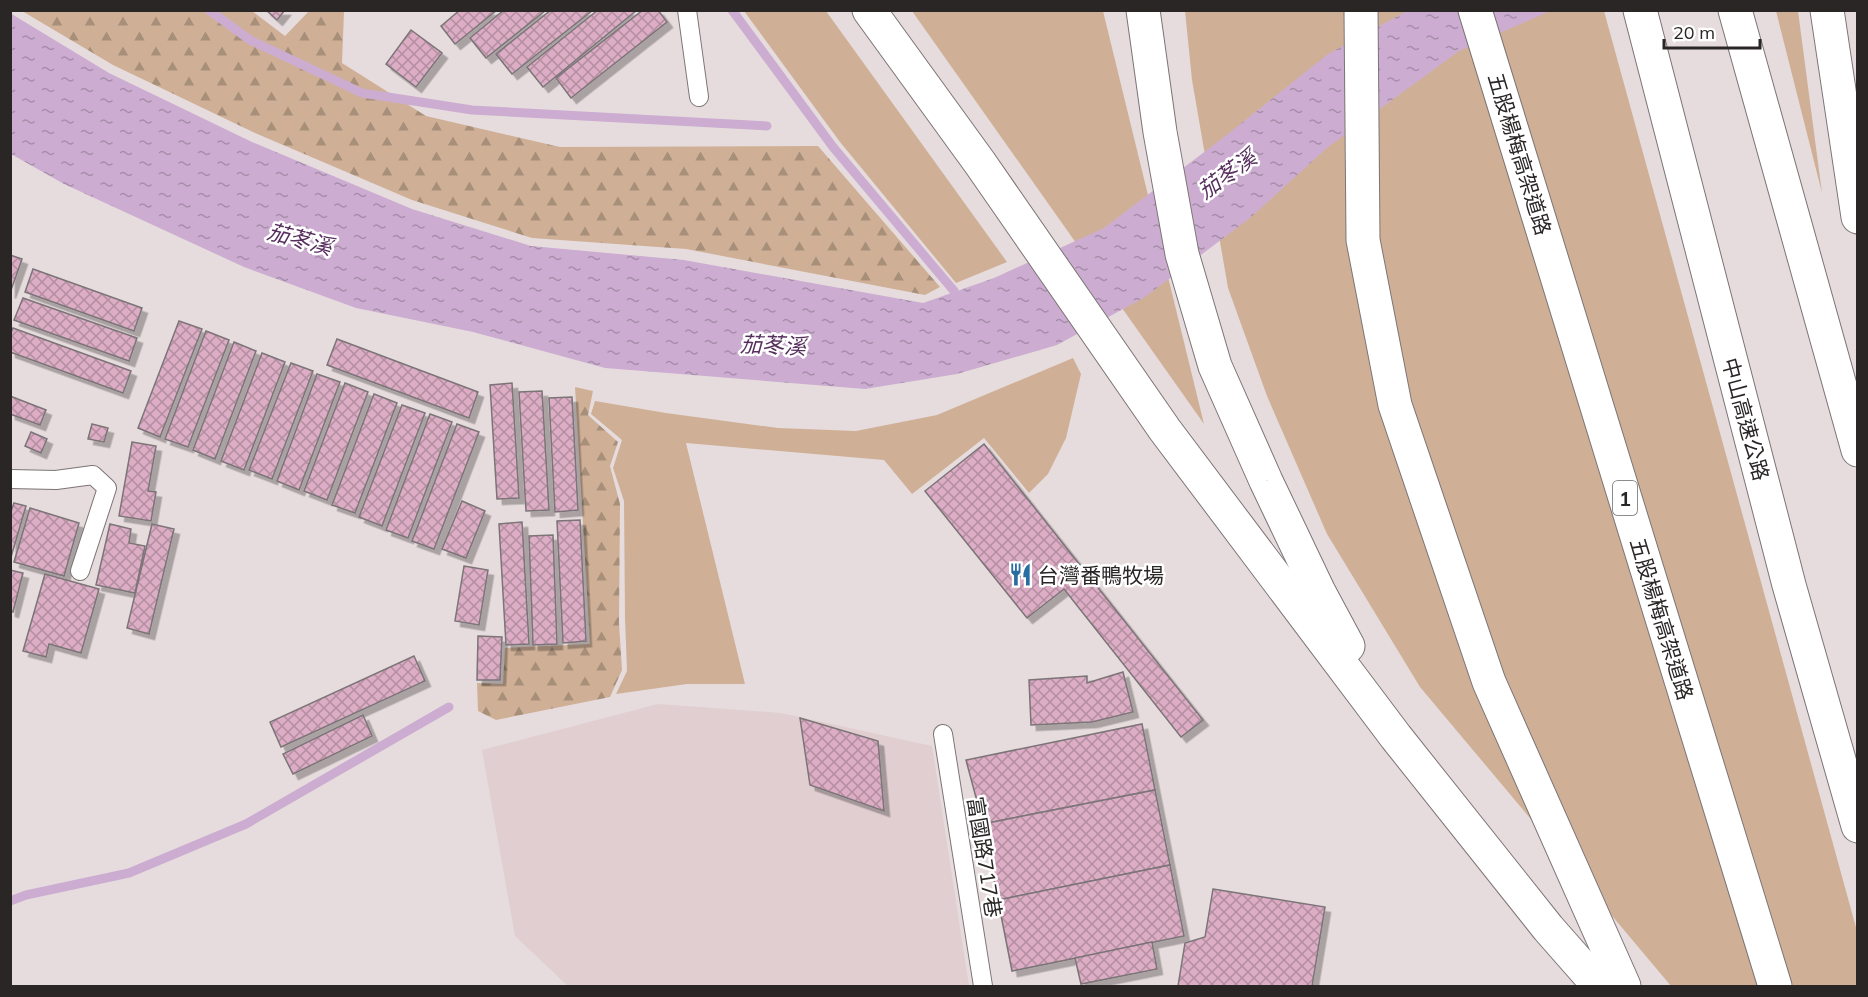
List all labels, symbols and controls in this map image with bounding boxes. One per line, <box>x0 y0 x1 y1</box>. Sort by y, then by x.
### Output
scale bar <box>1664 12 1760 50</box>
text: 20 m <box>1673 21 1715 44</box>
street label: 五股楊梅高架道路 <box>1483 70 1557 238</box>
water label: 茄苳溪 <box>1192 142 1264 205</box>
water label: 茄苳溪 <box>264 217 338 262</box>
water label: 茄苳溪 <box>740 330 809 360</box>
street label: 中山高速公路 <box>1717 355 1775 483</box>
road number: 1 <box>1613 481 1637 515</box>
street label: 五股楊梅高架道路 <box>1625 535 1699 703</box>
restaurant icon: 台灣番鴨牧場 <box>1007 562 1033 588</box>
place label: 台灣番鴨牧場 <box>1038 562 1164 588</box>
street label: 富國路717巷 <box>963 795 1007 919</box>

